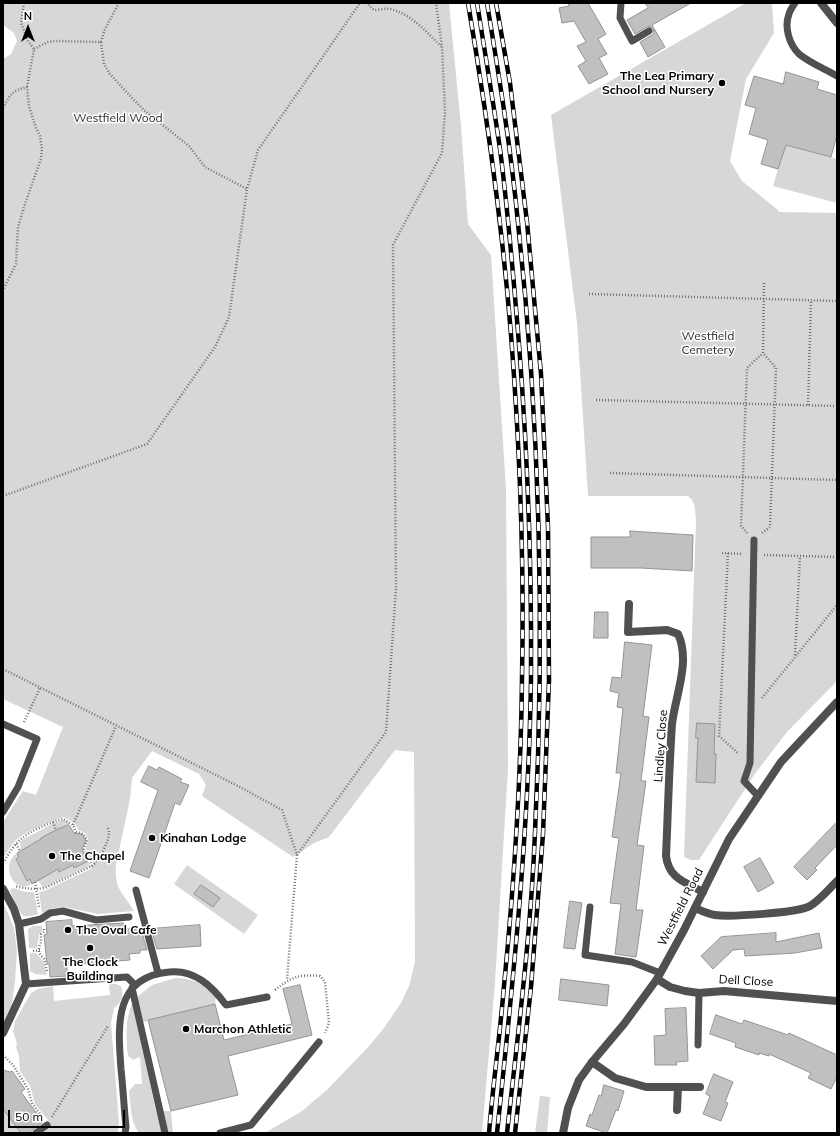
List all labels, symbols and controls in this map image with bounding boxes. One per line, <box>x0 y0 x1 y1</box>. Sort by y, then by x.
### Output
north arrow <box>8 8 48 48</box>
text: N <box>24 9 32 23</box>
place label: The Lea Primary School and Nursery <box>602 69 714 97</box>
marker: The Lea Primary School and Nursery <box>717 78 727 88</box>
park label: Westfield Wood <box>73 111 163 125</box>
park label: Westfield Cemetery <box>681 329 735 357</box>
street label: Lindley Close <box>651 709 671 783</box>
place label: Kinahan Lodge <box>160 831 246 845</box>
marker: Kinahan Lodge <box>147 833 157 843</box>
place label: The Chapel <box>60 849 125 863</box>
marker: The Chapel <box>47 851 57 861</box>
street label: Westfield Road <box>655 866 707 948</box>
place label: The Oval Cafe <box>76 923 157 937</box>
marker: The Oval Cafe <box>63 925 73 935</box>
marker: The Clock Building <box>85 943 95 953</box>
place label: The Clock Building <box>62 955 118 983</box>
street label: Dell Close <box>718 972 774 990</box>
place label: Marchon Athletic <box>194 1022 291 1036</box>
marker: Marchon Athletic <box>181 1024 191 1034</box>
scale bar <box>10 1102 127 1128</box>
text: 50 m <box>15 1109 43 1124</box>

